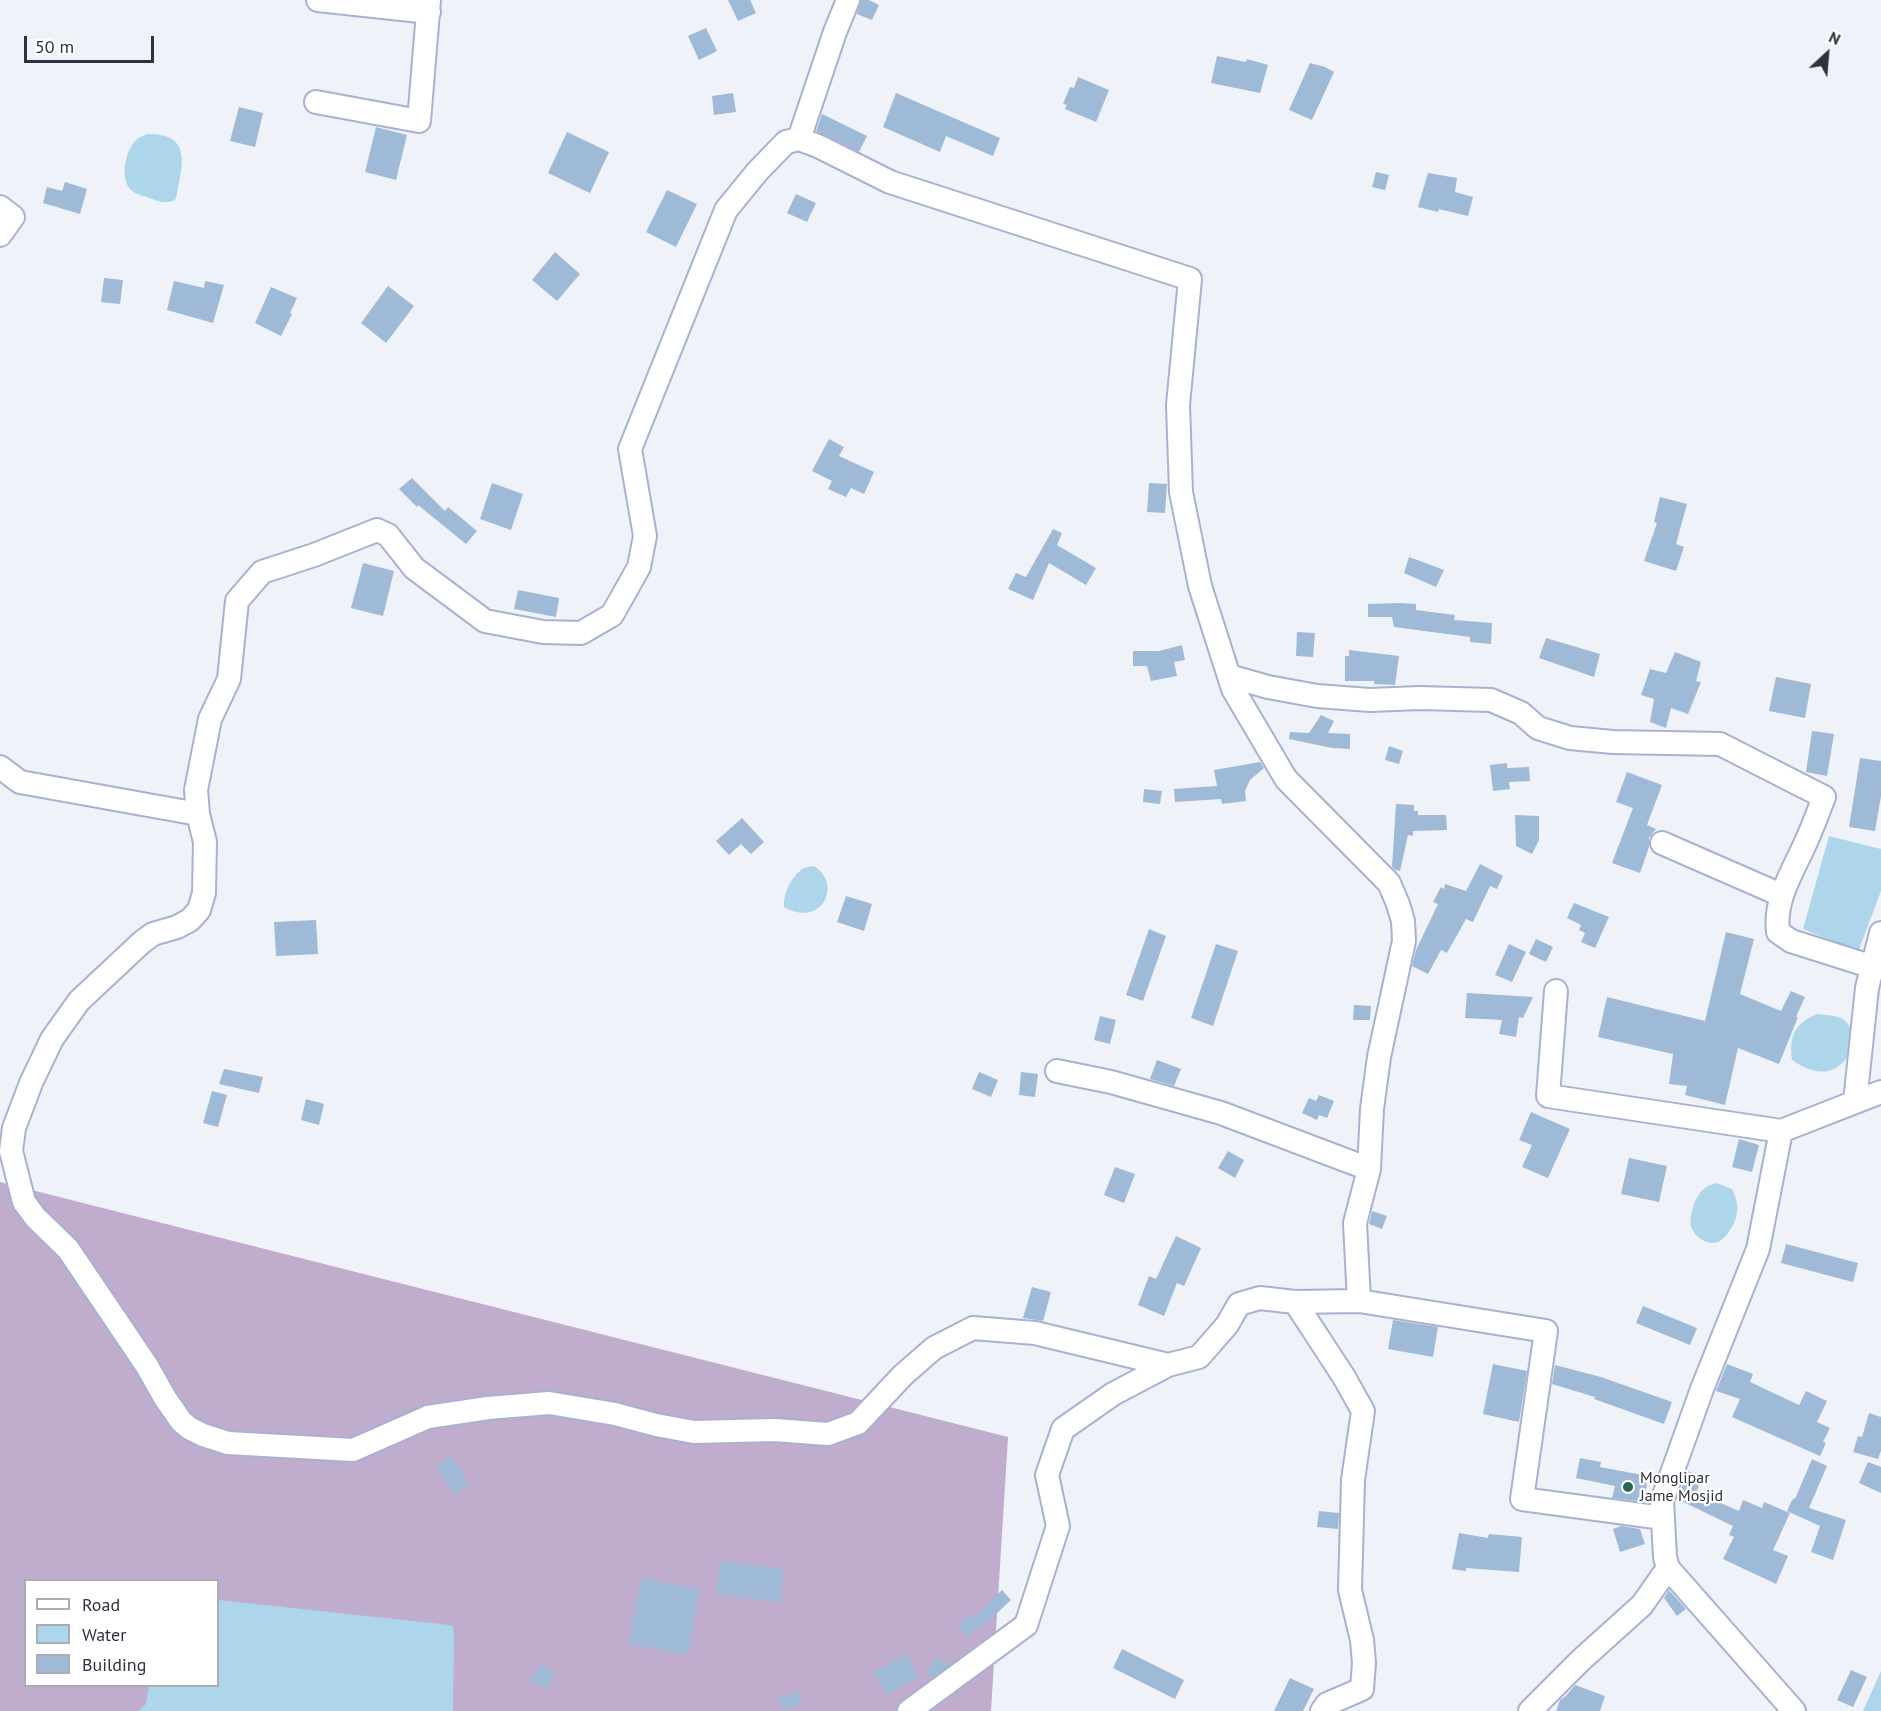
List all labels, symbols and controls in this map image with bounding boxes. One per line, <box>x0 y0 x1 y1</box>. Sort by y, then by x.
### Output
scale bar <box>27 24 158 62</box>
north arrow <box>1797 24 1857 84</box>
text: N <box>1826 27 1844 49</box>
text: 50 m <box>35 35 74 58</box>
place label: Monglipar Jame Mosjid <box>1640 1468 1723 1506</box>
marker: Monglipar Jame Mosjid <box>1621 1480 1635 1494</box>
legend <box>24 1579 219 1687</box>
text: Road <box>82 1593 120 1616</box>
text: Water <box>82 1623 126 1646</box>
text: Building <box>82 1653 146 1676</box>

